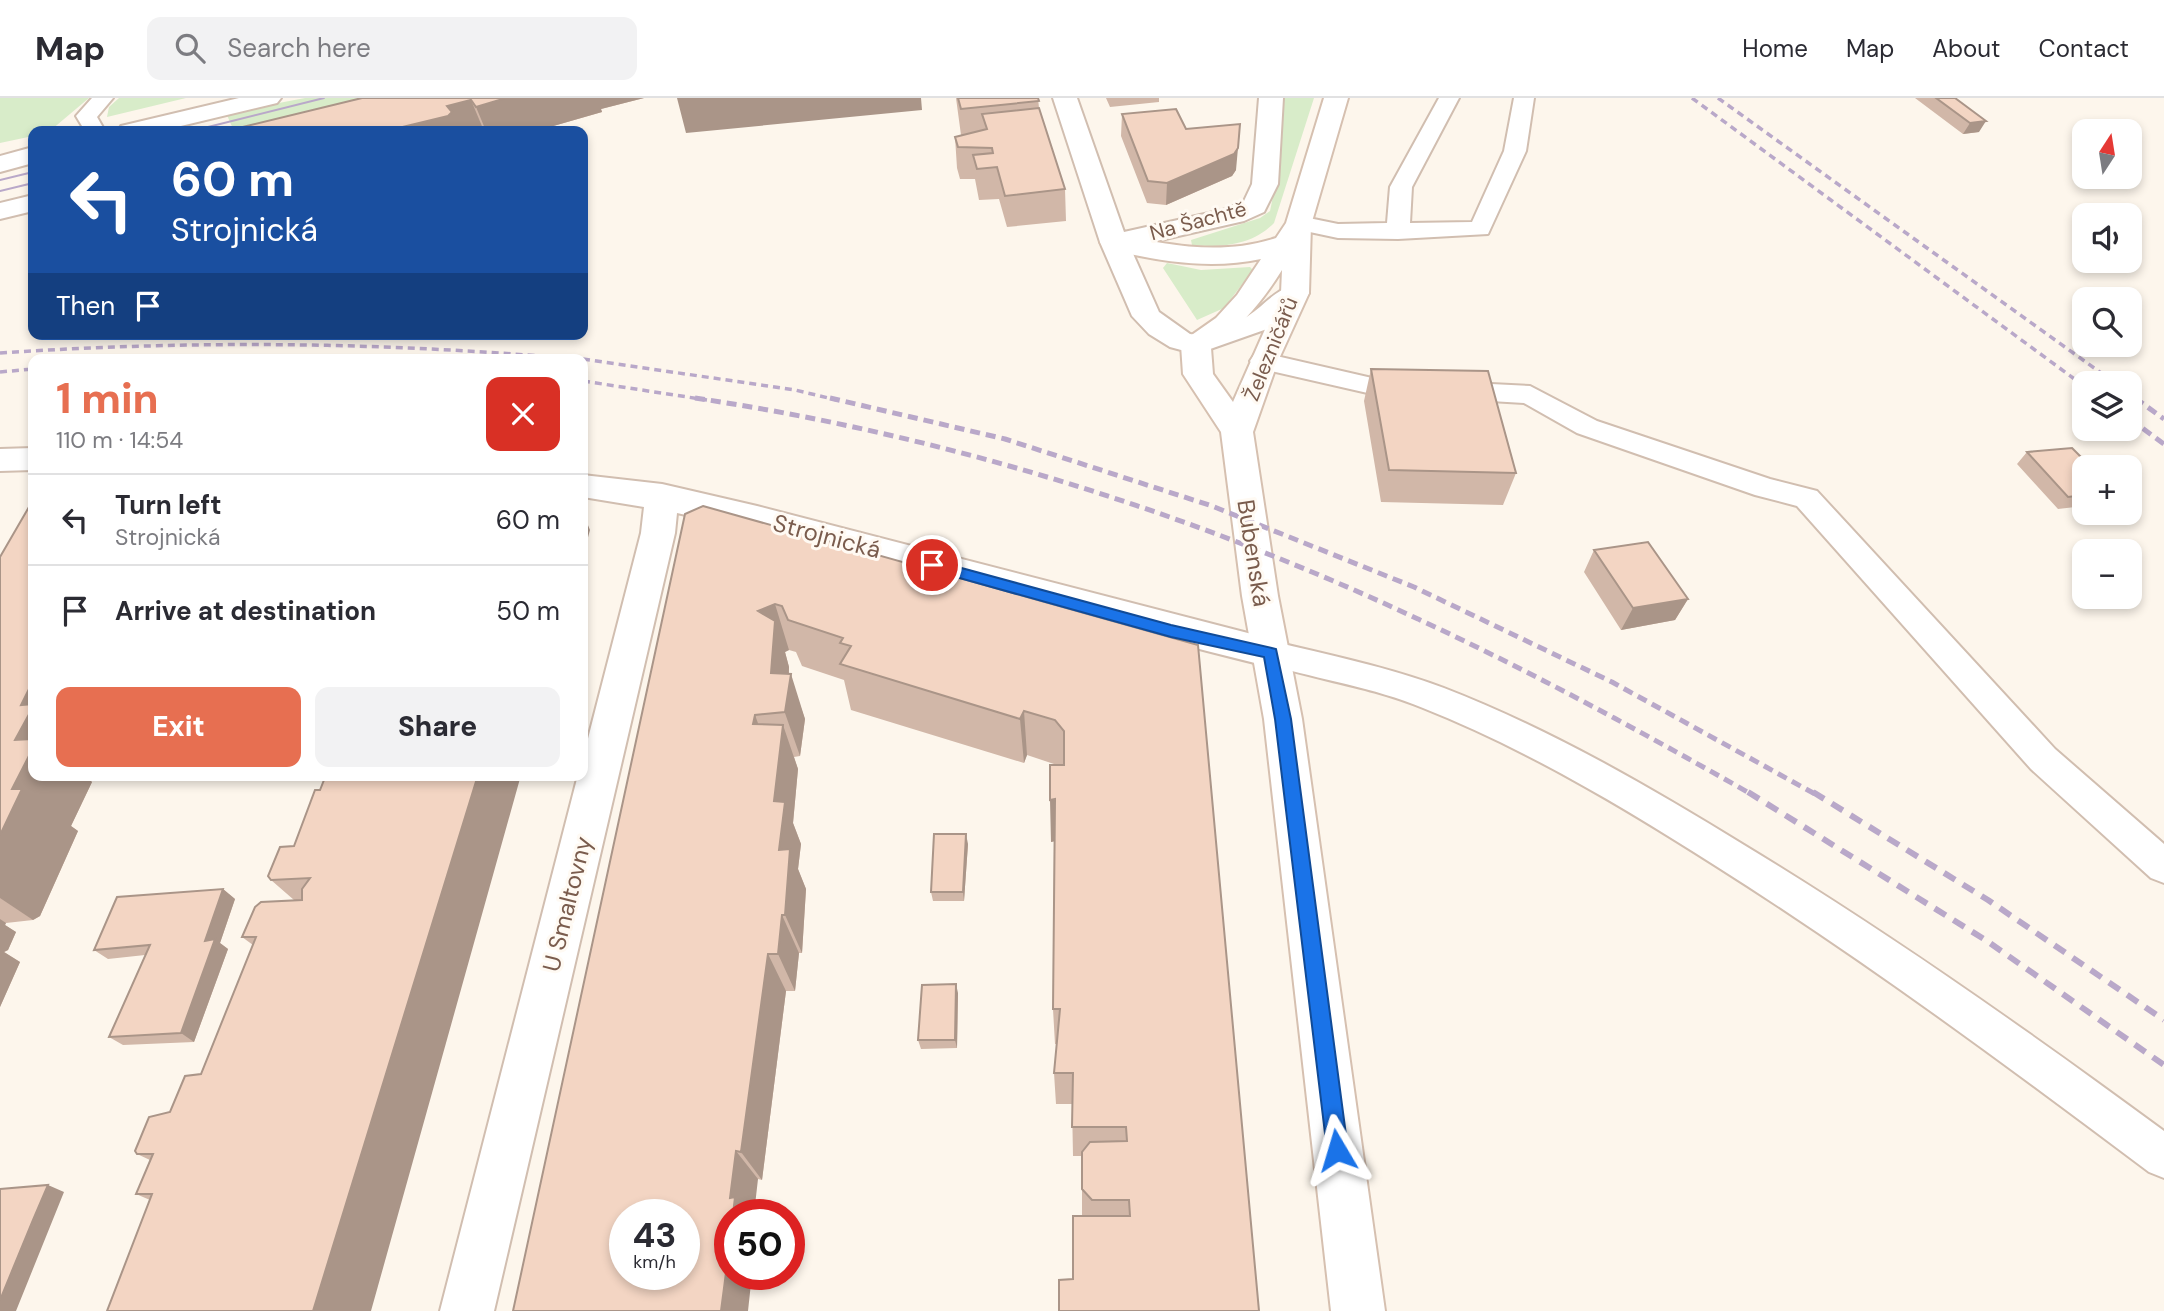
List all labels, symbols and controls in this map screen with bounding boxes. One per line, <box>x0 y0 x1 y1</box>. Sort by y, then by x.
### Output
search box <box>147 17 637 80</box>
text: Map <box>35 27 105 70</box>
icon: search <box>171 29 209 67</box>
text: Search here <box>227 31 371 65</box>
text: Home <box>1742 33 1808 64</box>
text: Map <box>1846 33 1894 64</box>
text: About <box>1932 33 2001 64</box>
text: Contact <box>2039 33 2129 64</box>
north arrow <box>2072 119 2142 189</box>
map controls <box>2072 119 2142 609</box>
text: 60 m <box>171 147 294 211</box>
icon: left <box>56 154 147 245</box>
street label: Na Šachtě <box>1147 195 1250 247</box>
button: sound <box>2072 203 2142 273</box>
text: Strojnická <box>171 209 318 251</box>
icon: arrive <box>129 287 167 325</box>
button: search <box>2072 287 2142 357</box>
text: Then <box>56 289 115 323</box>
street label: Železničářů <box>1237 293 1305 405</box>
text: 1 min <box>56 371 159 426</box>
button: layers <box>2072 371 2142 441</box>
button: close <box>486 377 560 451</box>
text: 110 m · 14:54 <box>56 425 183 455</box>
button: + <box>2072 455 2142 525</box>
text: Turn left <box>115 488 222 522</box>
street label: Bubenská <box>1230 497 1278 609</box>
icon: left <box>56 501 94 539</box>
text: 60 m <box>496 503 560 537</box>
street label: Strojnická <box>770 507 884 565</box>
text: Strojnická <box>115 522 221 552</box>
pin <box>902 535 962 595</box>
button: − <box>2072 539 2142 609</box>
icon: arrive <box>913 546 951 584</box>
icon: arrive <box>56 592 94 630</box>
text: Arrive at destination <box>115 594 376 628</box>
text: 50 m <box>496 594 560 628</box>
button: Exit <box>56 687 301 767</box>
button: Share <box>315 687 560 767</box>
street label: U Smaltovny <box>535 833 599 975</box>
position arrow <box>1300 1113 1374 1187</box>
speed limit sign: 50 <box>714 1199 805 1290</box>
text: 43 <box>633 1212 676 1258</box>
text: km/h <box>633 1250 676 1274</box>

